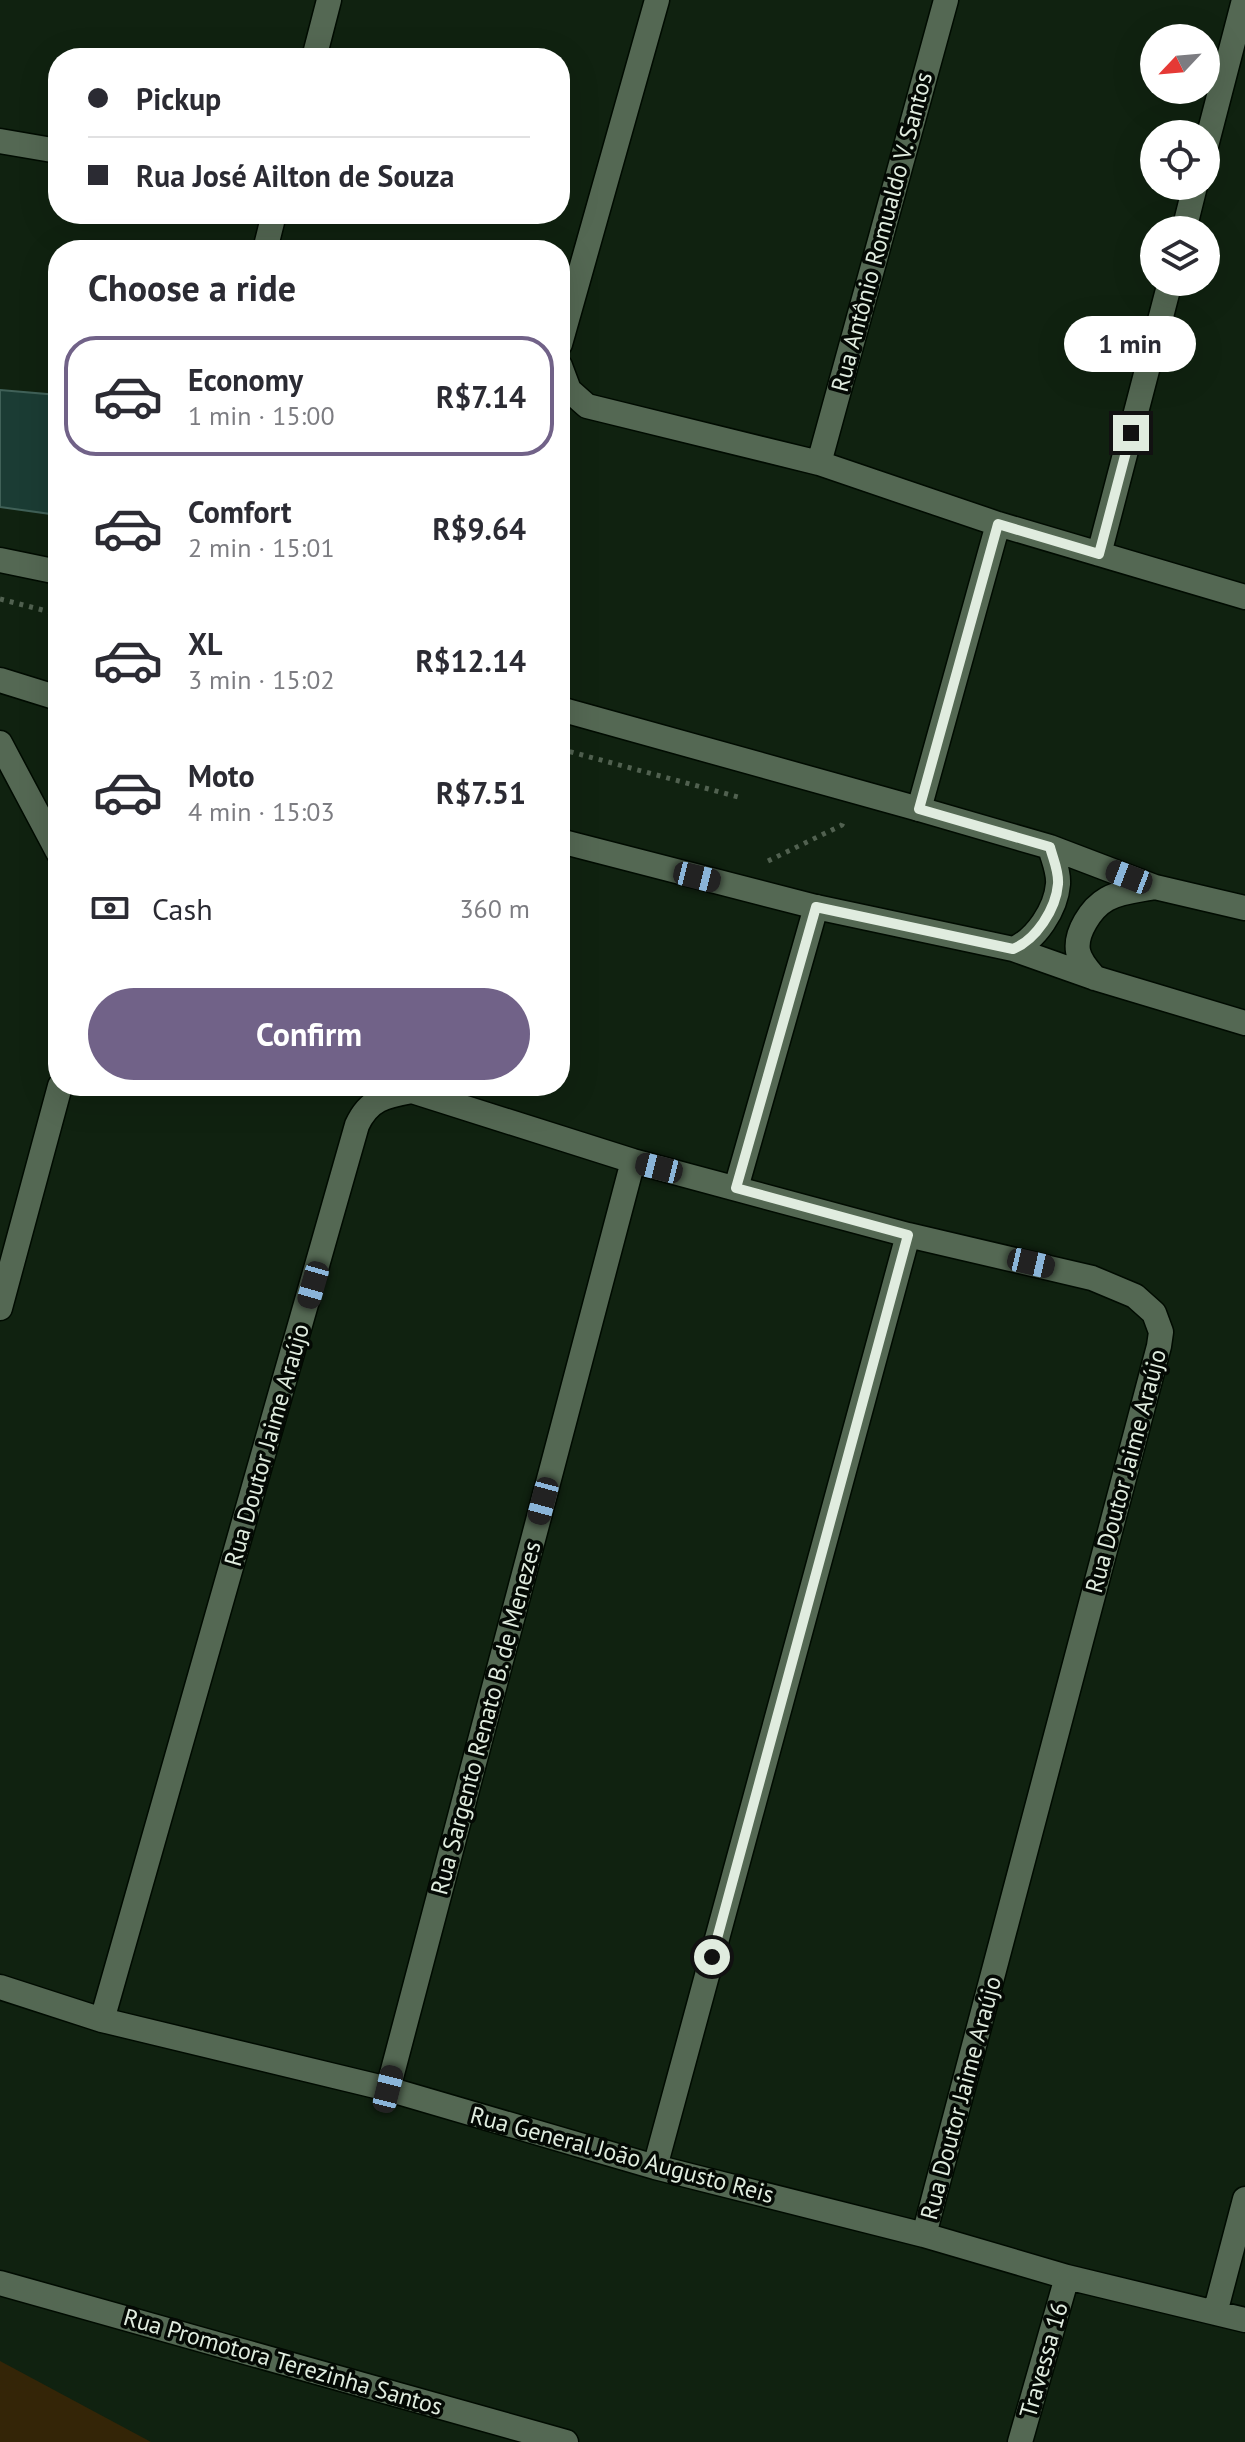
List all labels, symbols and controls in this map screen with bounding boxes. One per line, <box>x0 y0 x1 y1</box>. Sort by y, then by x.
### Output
north arrow <box>1140 24 1220 104</box>
map controls <box>1140 24 1220 296</box>
street label: Rua Antônio Romualdo V. Santos <box>824 69 939 395</box>
text: Pickup <box>136 79 221 118</box>
button: locate <box>1140 120 1220 200</box>
text: Rua José Ailton de Souza <box>136 156 454 195</box>
button: layers <box>1140 216 1220 296</box>
text: Choose a ride <box>88 264 296 311</box>
callout: 1 min <box>1065 317 1197 373</box>
text: 1 min <box>1098 327 1162 360</box>
icon: car <box>92 360 164 432</box>
text: Economy <box>188 360 303 399</box>
text: R$7.14 <box>436 377 526 416</box>
text: 1 min · 15:00 <box>188 399 335 432</box>
route end <box>1113 415 1149 451</box>
icon: car <box>92 492 164 564</box>
text: Comfort <box>188 492 291 531</box>
text: R$9.64 <box>433 509 526 548</box>
text: 2 min · 15:01 <box>188 531 335 564</box>
icon: car <box>92 624 164 696</box>
text: XL <box>188 624 222 663</box>
text: R$12.14 <box>416 641 526 680</box>
text: 3 min · 15:02 <box>188 663 335 696</box>
icon: car <box>92 756 164 828</box>
text: Moto <box>188 756 255 795</box>
text: R$7.51 <box>436 773 526 812</box>
text: 4 min · 15:03 <box>188 795 335 828</box>
car <box>1102 857 1156 897</box>
car <box>671 860 723 894</box>
icon: cash <box>88 886 132 930</box>
text: Cash <box>152 889 213 928</box>
text: 360 m <box>459 892 530 925</box>
button: Confirm <box>88 988 530 1080</box>
car <box>633 1151 685 1185</box>
car <box>1005 1246 1057 1280</box>
car <box>295 1259 331 1311</box>
street label: Rua Doutor Jaime Araújo <box>217 1320 316 1570</box>
street label: Rua Doutor Jaime Araújo <box>1078 1346 1173 1596</box>
car <box>525 1475 561 1527</box>
street label: Rua Sargento Renato B. de Menezes <box>423 1538 548 1898</box>
route start <box>694 1939 730 1975</box>
street label: Rua Doutor Jaime Araújo <box>913 1973 1008 2223</box>
car <box>371 2063 405 2115</box>
street label: Rua General João Augusto Reis <box>467 2099 777 2210</box>
street label: Travessa 16 <box>1012 2298 1075 2421</box>
street label: Rua Promotora Terezinha Santos <box>120 2301 446 2422</box>

